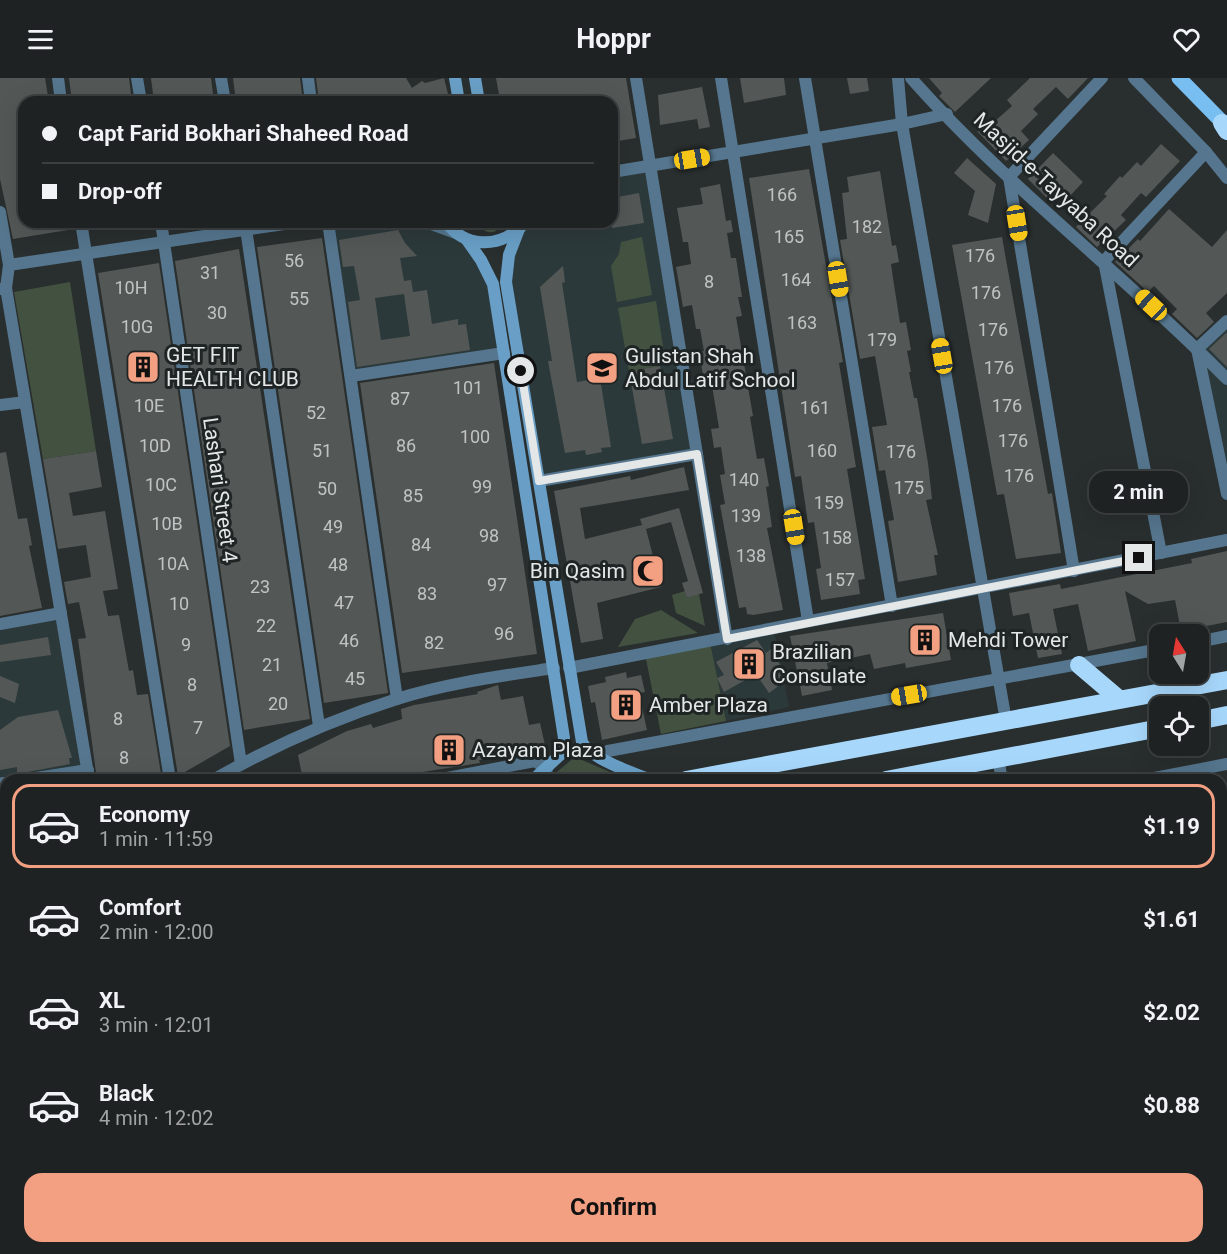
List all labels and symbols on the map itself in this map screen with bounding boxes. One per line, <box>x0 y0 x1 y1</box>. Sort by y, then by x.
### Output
street label: Masjid-e-Tayyaba Road <box>969 108 1143 272</box>
car <box>673 147 711 171</box>
house number: 166 <box>767 184 797 205</box>
car <box>1005 204 1029 242</box>
house number: 182 <box>852 216 882 237</box>
house number: 165 <box>774 226 804 247</box>
house number: 176 <box>965 245 995 266</box>
house number: 56 <box>284 250 304 271</box>
car <box>826 260 850 298</box>
house number: 31 <box>200 262 220 283</box>
house number: 164 <box>781 269 811 290</box>
house number: 8 <box>704 271 714 292</box>
house number: 10H <box>114 277 148 298</box>
house number: 176 <box>971 282 1001 303</box>
car <box>1132 286 1170 324</box>
house number: 55 <box>289 288 309 309</box>
house number: 30 <box>207 302 227 323</box>
house number: 163 <box>787 312 817 333</box>
house number: 10G <box>121 316 153 337</box>
house number: 176 <box>978 319 1008 340</box>
house number: 179 <box>867 329 897 350</box>
car <box>930 337 954 375</box>
place label: GET FIT HEALTH CLUB <box>166 343 299 391</box>
place label: Gulistan Shah Abdul Latif School <box>625 344 796 392</box>
building icon: GET FIT HEALTH CLUB <box>125 349 161 385</box>
school or university icon: Gulistan Shah Abdul Latif School <box>584 350 620 386</box>
route start <box>507 357 534 384</box>
house number: 176 <box>984 357 1014 378</box>
house number: 101 <box>453 377 483 398</box>
house number: 87 <box>390 388 410 409</box>
house number: 10E <box>134 395 164 416</box>
house number: 176 <box>992 395 1022 416</box>
house number: 161 <box>800 397 830 418</box>
house number: 52 <box>306 402 326 423</box>
street label: Lashari Street 4 <box>198 416 242 564</box>
house number: 100 <box>460 426 490 447</box>
house number: 176 <box>998 430 1028 451</box>
house number: 10D <box>139 435 171 456</box>
house number: 86 <box>396 435 416 456</box>
house number: 51 <box>312 440 332 461</box>
house number: 160 <box>807 440 837 461</box>
house number: 176 <box>886 441 916 462</box>
house number: 176 <box>1004 465 1034 486</box>
house number: 140 <box>729 469 759 490</box>
callout: 2 min <box>1090 471 1188 513</box>
house number: 10C <box>145 474 177 495</box>
house number: 99 <box>472 476 492 497</box>
house number: 175 <box>894 477 924 498</box>
house number: 50 <box>317 478 337 499</box>
house number: 85 <box>403 485 423 506</box>
house number: 159 <box>814 492 844 513</box>
house number: 139 <box>731 505 761 526</box>
car <box>782 508 806 546</box>
house number: 10B <box>151 513 183 534</box>
house number: 49 <box>323 516 343 537</box>
house number: 98 <box>479 525 499 546</box>
house number: 158 <box>822 527 852 548</box>
house number: 84 <box>411 534 431 555</box>
route end <box>1125 544 1152 571</box>
house number: 138 <box>736 545 766 566</box>
house number: 10A <box>157 553 189 574</box>
mosque icon: Bin Qasim <box>630 553 666 589</box>
house number: 48 <box>328 554 348 575</box>
place label: Bin Qasim <box>530 559 625 583</box>
house number: 157 <box>825 569 855 590</box>
house number: 97 <box>487 574 507 595</box>
house number: 23 <box>250 576 270 597</box>
house number: 83 <box>417 583 437 604</box>
house number: 47 <box>334 592 354 613</box>
house number: 10 <box>169 593 189 614</box>
house number: 22 <box>256 615 276 636</box>
building icon: Mehdi Tower <box>907 622 943 658</box>
house number: 96 <box>494 623 514 644</box>
north arrow <box>1149 624 1209 684</box>
place label: Mehdi Tower <box>948 628 1068 652</box>
house number: 46 <box>339 630 359 651</box>
house number: 82 <box>424 632 444 653</box>
house number: 9 <box>181 634 191 655</box>
place label: Brazilian Consulate <box>772 640 866 688</box>
building icon: Brazilian Consulate <box>731 646 767 682</box>
house number: 21 <box>262 654 282 675</box>
house number: 45 <box>345 668 365 689</box>
house number: 8 <box>187 674 197 695</box>
car <box>890 683 928 707</box>
building icon: Amber Plaza <box>608 687 644 723</box>
house number: 20 <box>268 693 288 714</box>
place label: Amber Plaza <box>649 693 768 717</box>
house number: 8 <box>113 708 123 729</box>
house number: 7 <box>193 717 203 738</box>
building icon: Azayam Plaza <box>431 732 467 768</box>
place label: Azayam Plaza <box>472 738 604 762</box>
house number: 8 <box>119 747 129 768</box>

